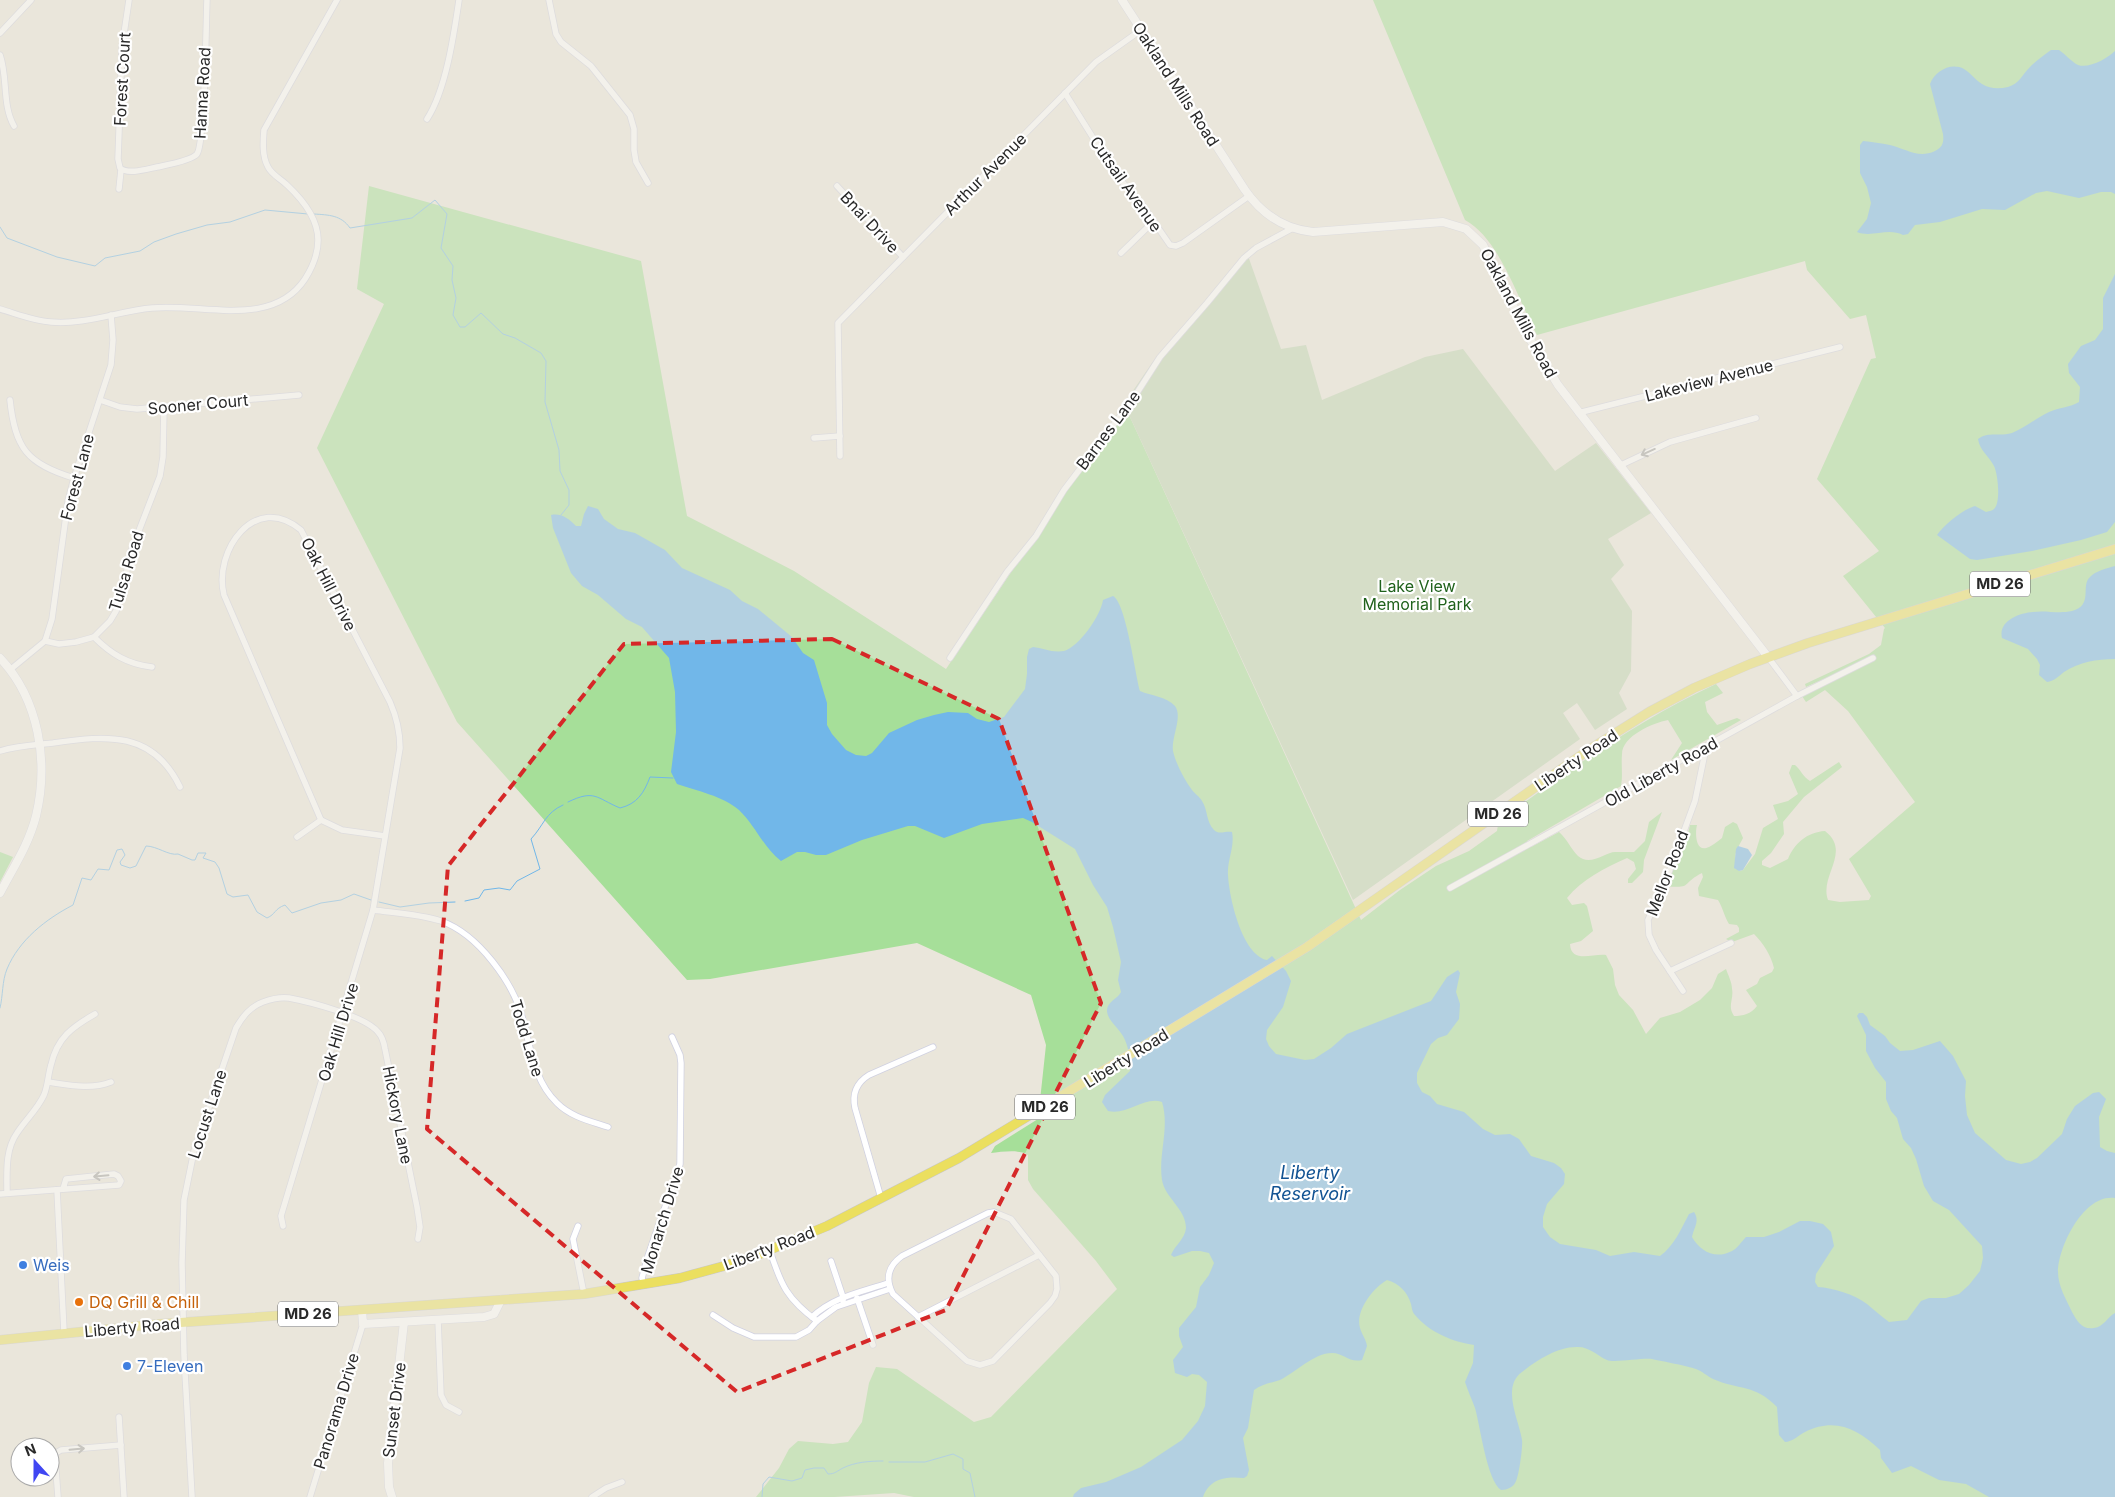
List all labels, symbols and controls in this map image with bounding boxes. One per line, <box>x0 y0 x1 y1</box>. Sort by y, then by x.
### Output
street label: Oakland Mills Road <box>1128 18 1224 150</box>
street label: Forest Court <box>110 32 134 126</box>
street label: Hanna Road <box>190 47 214 139</box>
street label: Arthur Avenue <box>940 129 1030 219</box>
street label: Cutsail Avenue <box>1086 132 1166 236</box>
street label: Bnai Drive <box>836 187 904 257</box>
street label: Oakland Mills Road <box>1476 245 1562 381</box>
street label: Lakeview Avenue <box>1643 354 1775 406</box>
street label: Barnes Lane <box>1072 386 1144 474</box>
street label: Sooner Court <box>147 390 249 418</box>
street label: Forest Lane <box>56 432 98 522</box>
one-way arrow <box>1641 447 1656 457</box>
street label: Tulsa Road <box>104 528 148 614</box>
street label: Oak Hill Drive <box>297 534 361 634</box>
road number: MD 26 <box>1970 572 2030 596</box>
park label: Lake View Memorial Park <box>1362 576 1472 614</box>
street label: Liberty Road <box>1531 725 1621 795</box>
street label: Old Liberty Road <box>1601 733 1721 811</box>
road number: MD 26 <box>1468 802 1528 826</box>
street label: Mellor Road <box>1641 827 1693 919</box>
street label: Oak Hill Drive <box>313 980 363 1084</box>
street label: Todd Lane <box>506 997 548 1079</box>
street label: Liberty Road <box>1080 1024 1172 1092</box>
street label: Hickory Lane <box>379 1064 417 1166</box>
street label: Locust Lane <box>183 1067 231 1161</box>
road number: MD 26 <box>1015 1094 1075 1120</box>
water label: Liberty Reservoir <box>1270 1162 1351 1204</box>
street label: Monarch Drive <box>636 1164 688 1276</box>
one-way arrow <box>94 1171 110 1180</box>
street label: Liberty Road <box>721 1221 817 1275</box>
place label: Weis <box>33 1255 70 1275</box>
marker: Weis <box>17 1259 29 1271</box>
place label: DQ Grill & Chill <box>89 1292 199 1312</box>
marker: DQ Grill & Chill <box>73 1296 85 1308</box>
road number: MD 26 <box>278 1302 338 1326</box>
street label: Liberty Road <box>83 1313 181 1341</box>
street label: Panorama Drive <box>309 1350 363 1472</box>
place label: 7-Eleven <box>137 1356 203 1376</box>
marker: 7-Eleven <box>121 1360 133 1372</box>
street label: Sunset Drive <box>378 1361 410 1459</box>
north arrow <box>10 1437 60 1487</box>
text: N <box>22 1440 38 1459</box>
one-way arrow <box>69 1444 85 1453</box>

